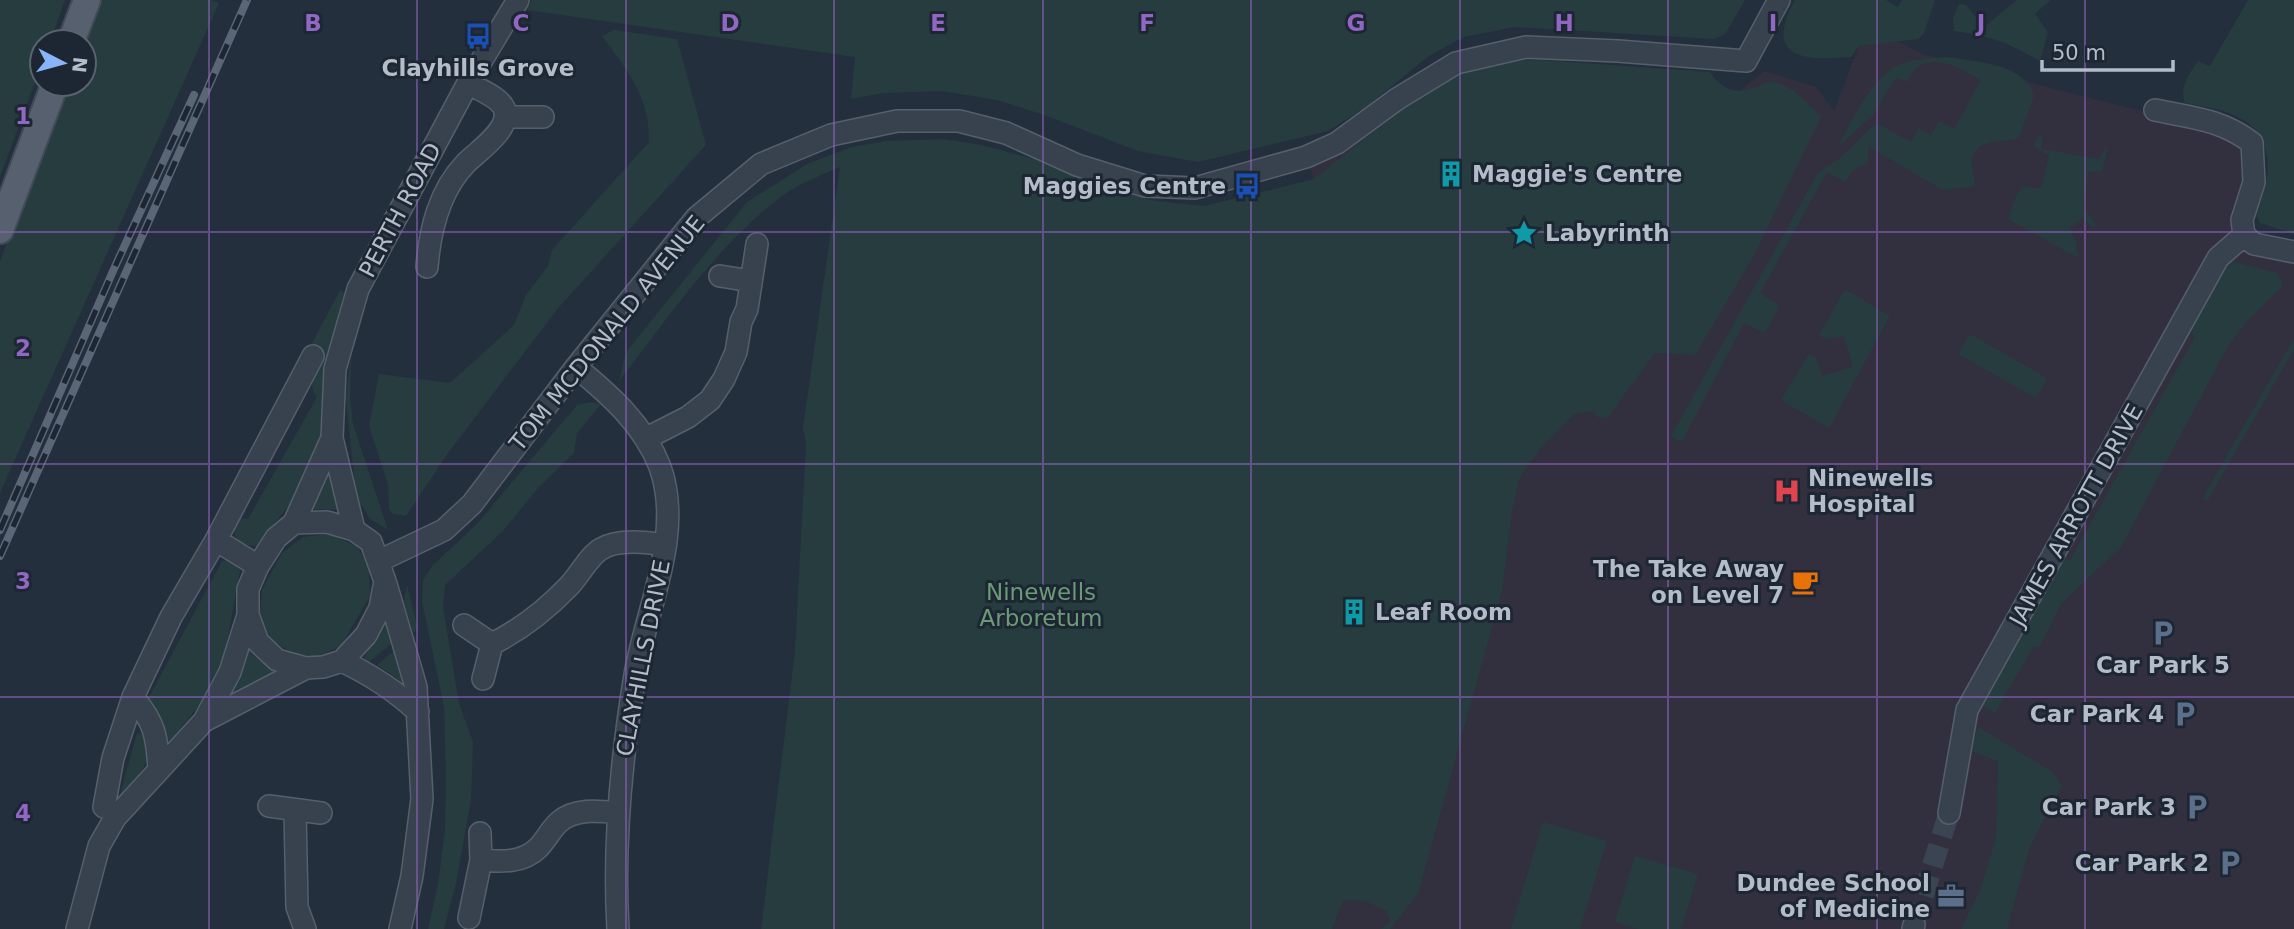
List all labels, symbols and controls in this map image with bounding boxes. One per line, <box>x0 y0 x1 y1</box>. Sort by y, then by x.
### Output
text: B <box>304 10 322 36</box>
text: C <box>513 10 529 36</box>
text: D <box>720 10 740 36</box>
text: E <box>930 10 946 36</box>
text: F <box>1139 10 1155 36</box>
text: G <box>1347 10 1365 36</box>
text: H <box>1554 10 1574 36</box>
text: I <box>1769 10 1777 36</box>
text: J <box>1975 10 1985 36</box>
bus stop icon: Clayhills Grove <box>463 21 493 51</box>
north arrow <box>28 28 98 98</box>
scale bar <box>2042 28 2173 72</box>
text: 50 m <box>2052 41 2106 65</box>
place label: Clayhills Grove <box>382 55 574 81</box>
text: N <box>68 56 92 74</box>
text: 1 <box>15 103 31 129</box>
street label: PERTH ROAD <box>354 138 446 282</box>
building icon: Maggie's Centre <box>1436 159 1466 189</box>
place label: Maggie's Centre <box>1472 161 1682 187</box>
bus stop icon: Maggies Centre <box>1232 171 1262 201</box>
place label: Maggies Centre <box>1023 173 1226 199</box>
street label: TOM MCDONALD AVENUE <box>503 210 710 457</box>
place icon: Labyrinth <box>1509 218 1539 248</box>
place label: Labyrinth <box>1545 220 1670 246</box>
text: 2 <box>15 335 31 361</box>
street label: JAMES ARROTT DRIVE <box>2003 399 2148 632</box>
place label: Ninewells Hospital <box>1808 465 1933 517</box>
hospital icon: Ninewells Hospital <box>1772 476 1802 506</box>
place label: The Take Away on Level 7 <box>1593 556 1784 608</box>
street label: CLAYHILLS DRIVE <box>611 557 675 759</box>
cafe icon: The Take Away on Level 7 <box>1790 567 1820 597</box>
text: 3 <box>15 568 31 594</box>
park label: Ninewells Arboretum <box>980 579 1102 631</box>
building icon: Leaf Room <box>1339 597 1369 627</box>
place label: Leaf Room <box>1375 599 1512 625</box>
parking icon: Car Park 5 <box>2148 618 2178 648</box>
place label: Car Park 5 <box>2096 652 2230 678</box>
parking icon: Car Park 4 <box>2170 699 2200 729</box>
place label: Car Park 4 <box>2030 701 2164 727</box>
parking icon: Car Park 3 <box>2182 792 2212 822</box>
place label: Car Park 3 <box>2042 794 2176 820</box>
text: 4 <box>15 800 31 826</box>
parking icon: Car Park 2 <box>2215 848 2245 878</box>
place label: Car Park 2 <box>2075 850 2209 876</box>
place label: Dundee School of Medicine <box>1736 870 1930 922</box>
office icon: Dundee School of Medicine <box>1936 881 1966 911</box>

